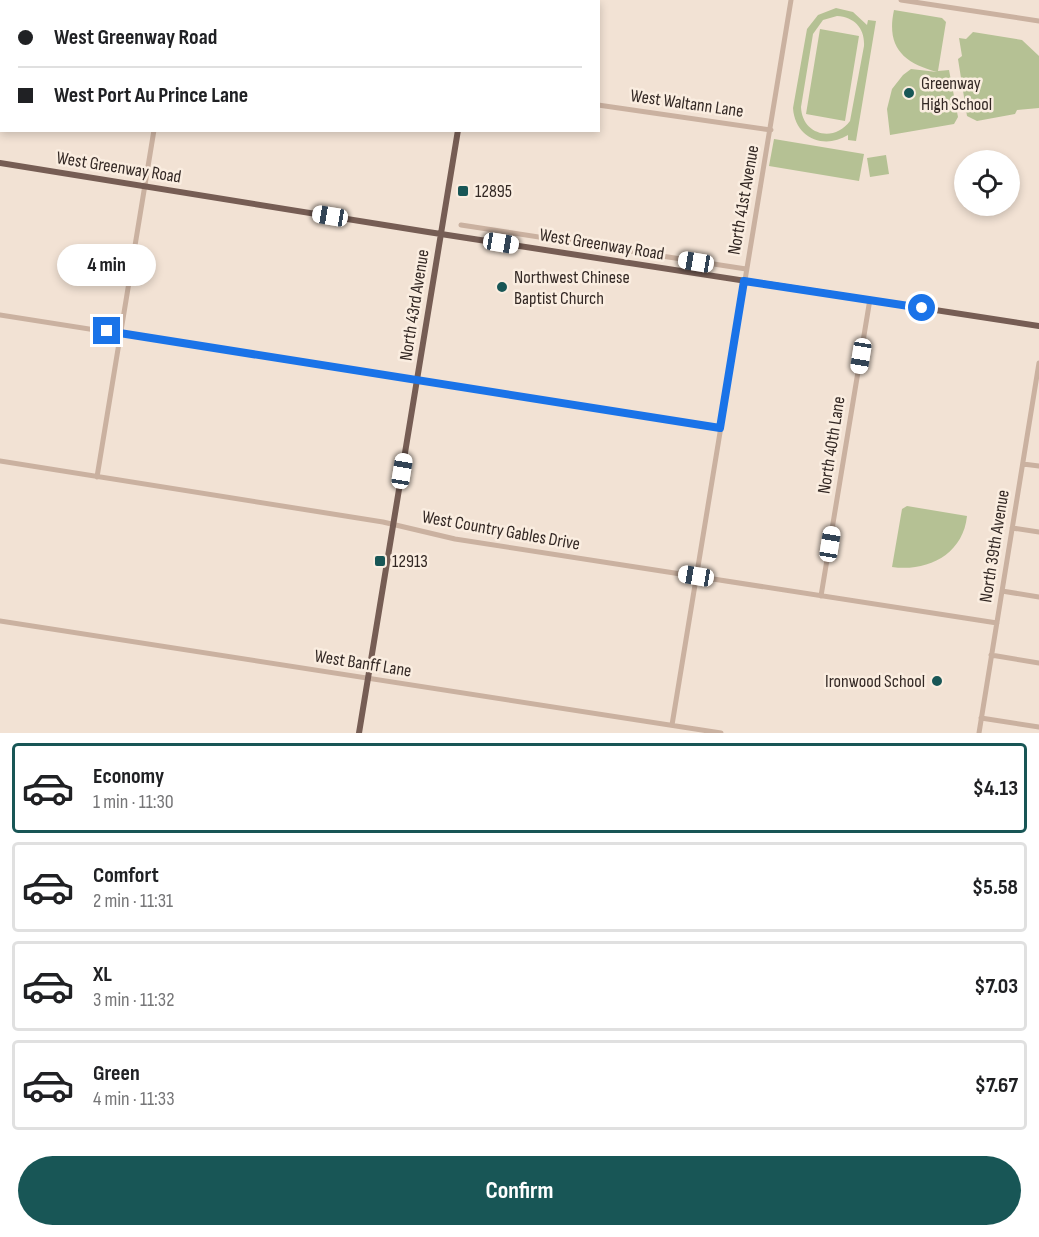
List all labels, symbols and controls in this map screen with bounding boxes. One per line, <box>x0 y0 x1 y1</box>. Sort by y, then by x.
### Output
text: West Greenway Road <box>54 24 217 51</box>
place label: Greenway High School <box>921 73 992 115</box>
text: West Port Au Prince Lane <box>54 82 248 109</box>
street label: West Waltann Lane <box>629 85 745 122</box>
marker: Greenway High School <box>902 86 916 100</box>
street label: North 41st Avenue <box>724 144 763 256</box>
street label: West Greenway Road <box>55 147 183 188</box>
map controls <box>954 150 1020 216</box>
button: locate <box>954 150 1020 216</box>
place label: 12895 <box>475 181 512 202</box>
marker: 12895 <box>456 184 470 198</box>
car <box>311 204 349 228</box>
street label: West Greenway Road <box>538 224 666 265</box>
car <box>482 231 520 255</box>
callout: 4 min <box>57 244 156 286</box>
street label: North 43rd Avenue <box>395 248 434 362</box>
car <box>677 250 715 274</box>
text: 4 min <box>87 253 126 277</box>
place label: Northwest Chinese Baptist Church <box>514 267 630 309</box>
marker: Northwest Chinese Baptist Church <box>495 280 509 294</box>
route start <box>908 294 935 321</box>
route end <box>93 317 120 344</box>
car <box>849 337 873 375</box>
street label: North 40th Lane <box>813 395 850 495</box>
car <box>390 452 414 490</box>
street label: North 39th Avenue <box>975 488 1014 604</box>
street label: West Country Gables Drive <box>420 506 582 555</box>
car <box>818 525 842 563</box>
place label: 12913 <box>392 551 428 572</box>
marker: 12913 <box>373 554 387 568</box>
car <box>677 564 715 588</box>
street label: West Banff Lane <box>313 645 413 682</box>
place label: Ironwood School <box>825 671 925 692</box>
marker: Ironwood School <box>930 674 944 688</box>
icon: car <box>21 761 75 815</box>
text: Economy <box>93 763 164 790</box>
text: $4.13 <box>973 775 1018 802</box>
text: 1 min · 11:30 <box>93 790 174 814</box>
icon: car <box>21 860 75 914</box>
text: Comfort <box>93 862 159 889</box>
text: $5.58 <box>972 874 1018 901</box>
text: 2 min · 11:31 <box>93 889 173 913</box>
icon: car <box>21 959 75 1013</box>
text: XL <box>93 961 112 988</box>
text: $7.03 <box>974 973 1018 1000</box>
text: 3 min · 11:32 <box>93 988 174 1012</box>
icon: car <box>21 1058 75 1112</box>
text: Green <box>93 1060 140 1087</box>
text: $7.67 <box>975 1072 1018 1099</box>
text: 4 min · 11:33 <box>93 1087 175 1111</box>
button: Confirm <box>18 1156 1021 1225</box>

